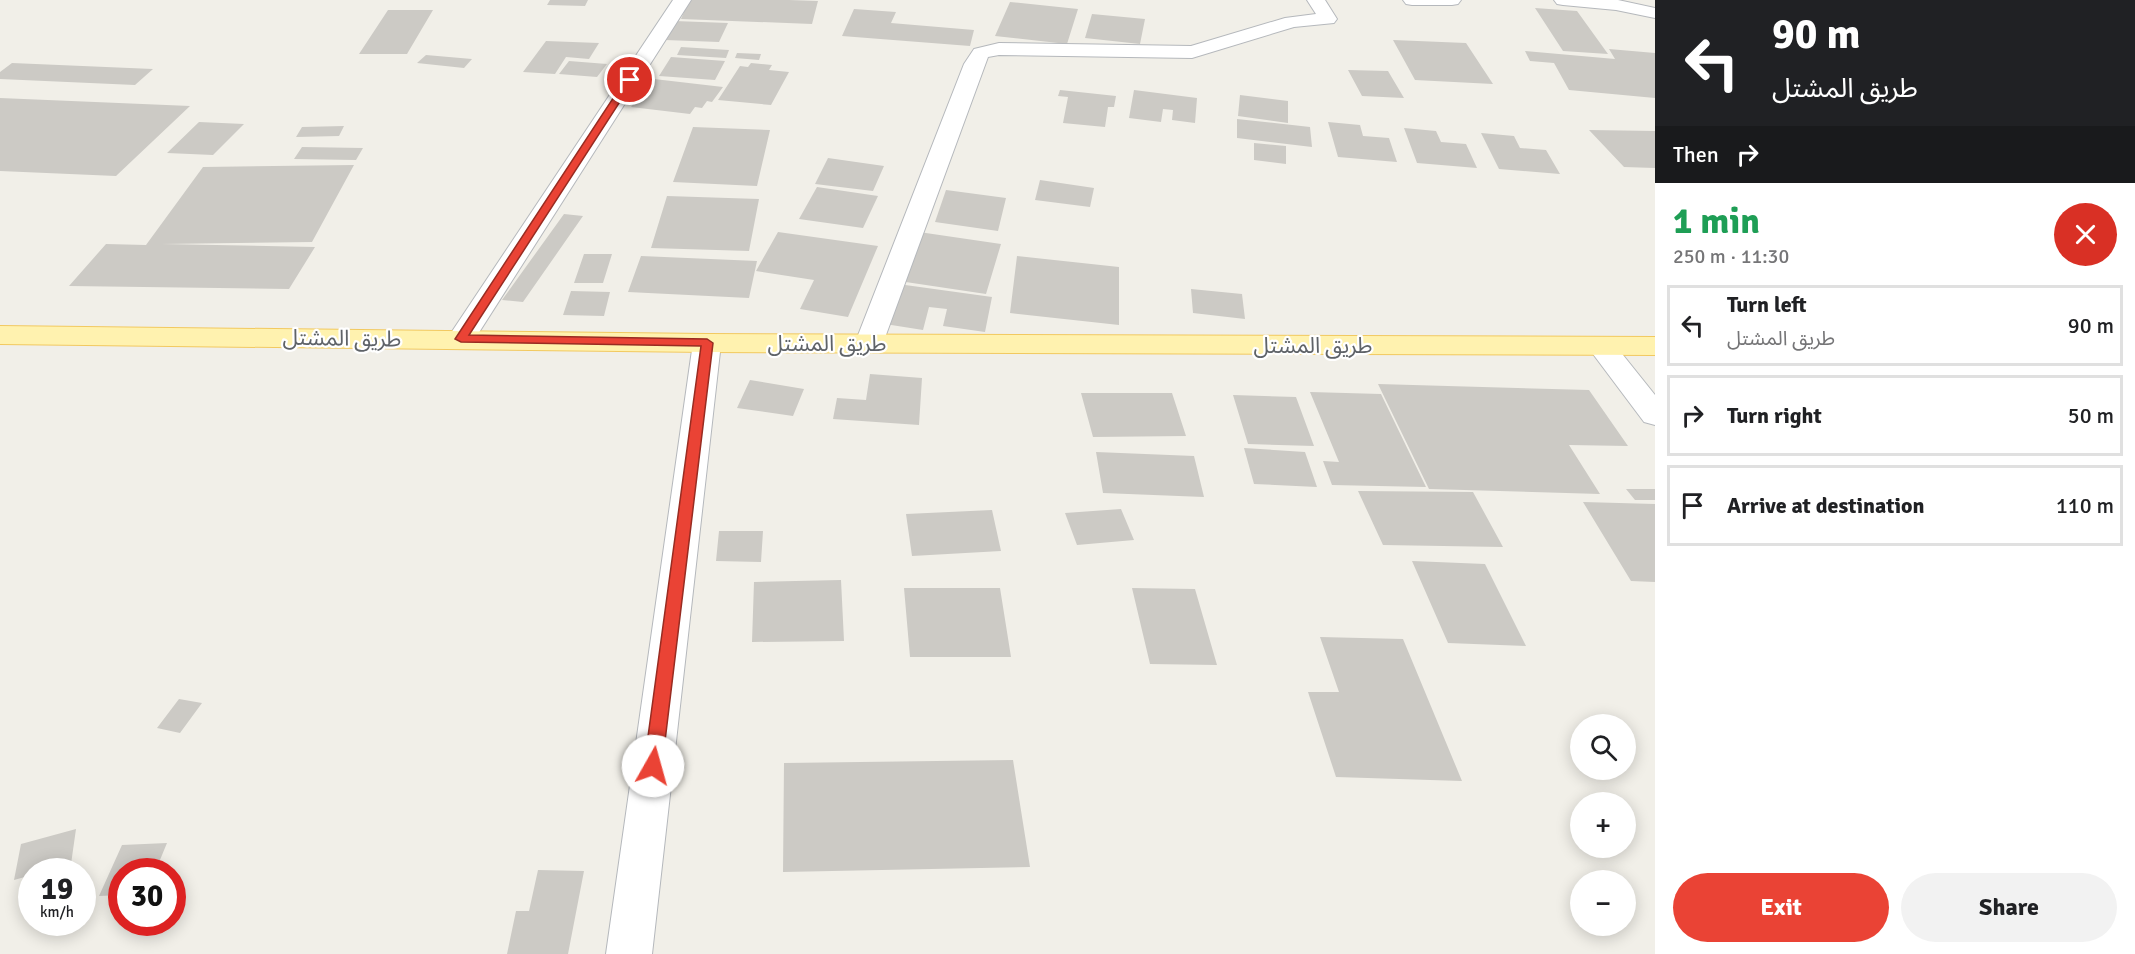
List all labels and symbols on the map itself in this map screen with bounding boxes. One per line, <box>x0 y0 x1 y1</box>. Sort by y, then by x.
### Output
pin <box>604 54 655 105</box>
street label: طريق المشتل <box>282 323 402 353</box>
street label: طريق المشتل <box>768 330 886 357</box>
street label: طريق المشتل <box>1254 332 1372 359</box>
position arrow <box>621 734 685 798</box>
speed limit sign: 30 <box>108 858 186 936</box>

